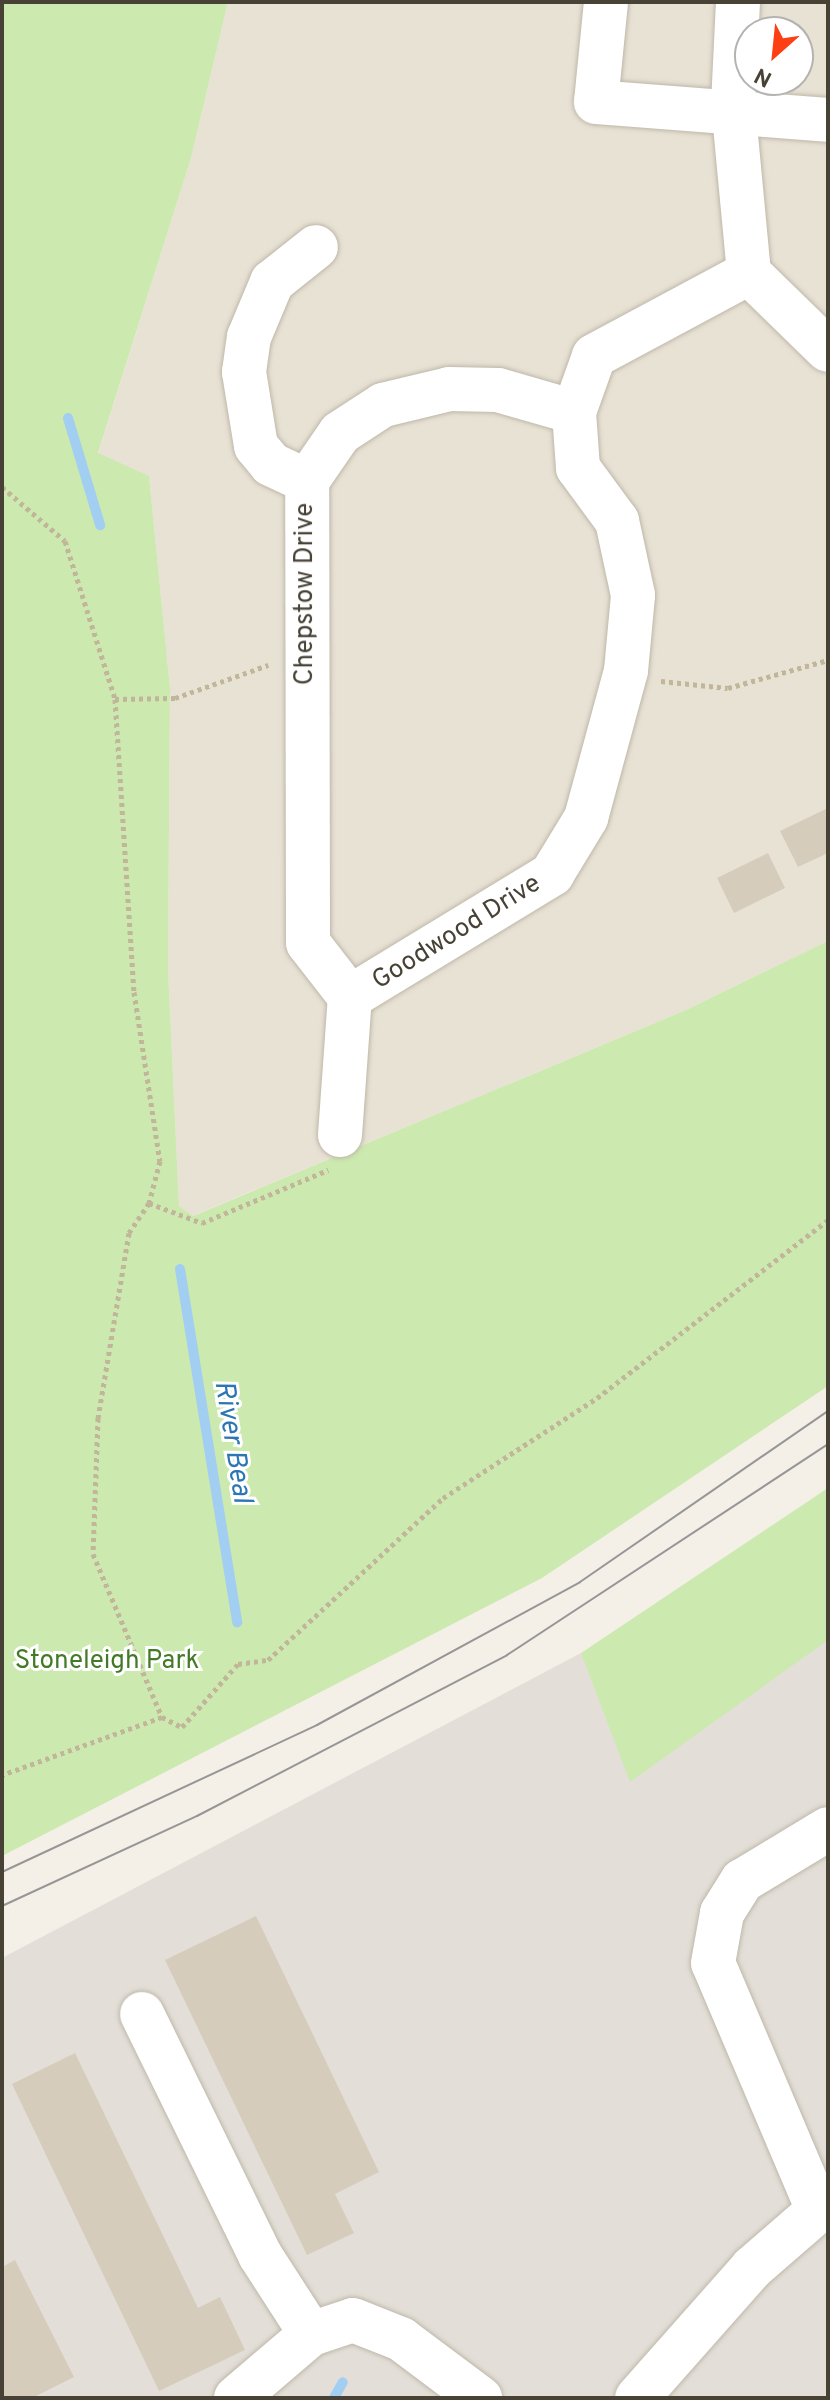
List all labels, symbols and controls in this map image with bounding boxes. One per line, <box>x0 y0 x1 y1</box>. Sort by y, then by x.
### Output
north arrow <box>734 16 814 96</box>
text: N <box>751 60 777 92</box>
street label: Chepstow Drive <box>290 503 322 685</box>
street label: Goodwood Drive <box>367 869 547 997</box>
water label: River Beal <box>206 1378 258 1506</box>
park label: Stoneleigh Park <box>15 1646 199 1678</box>

